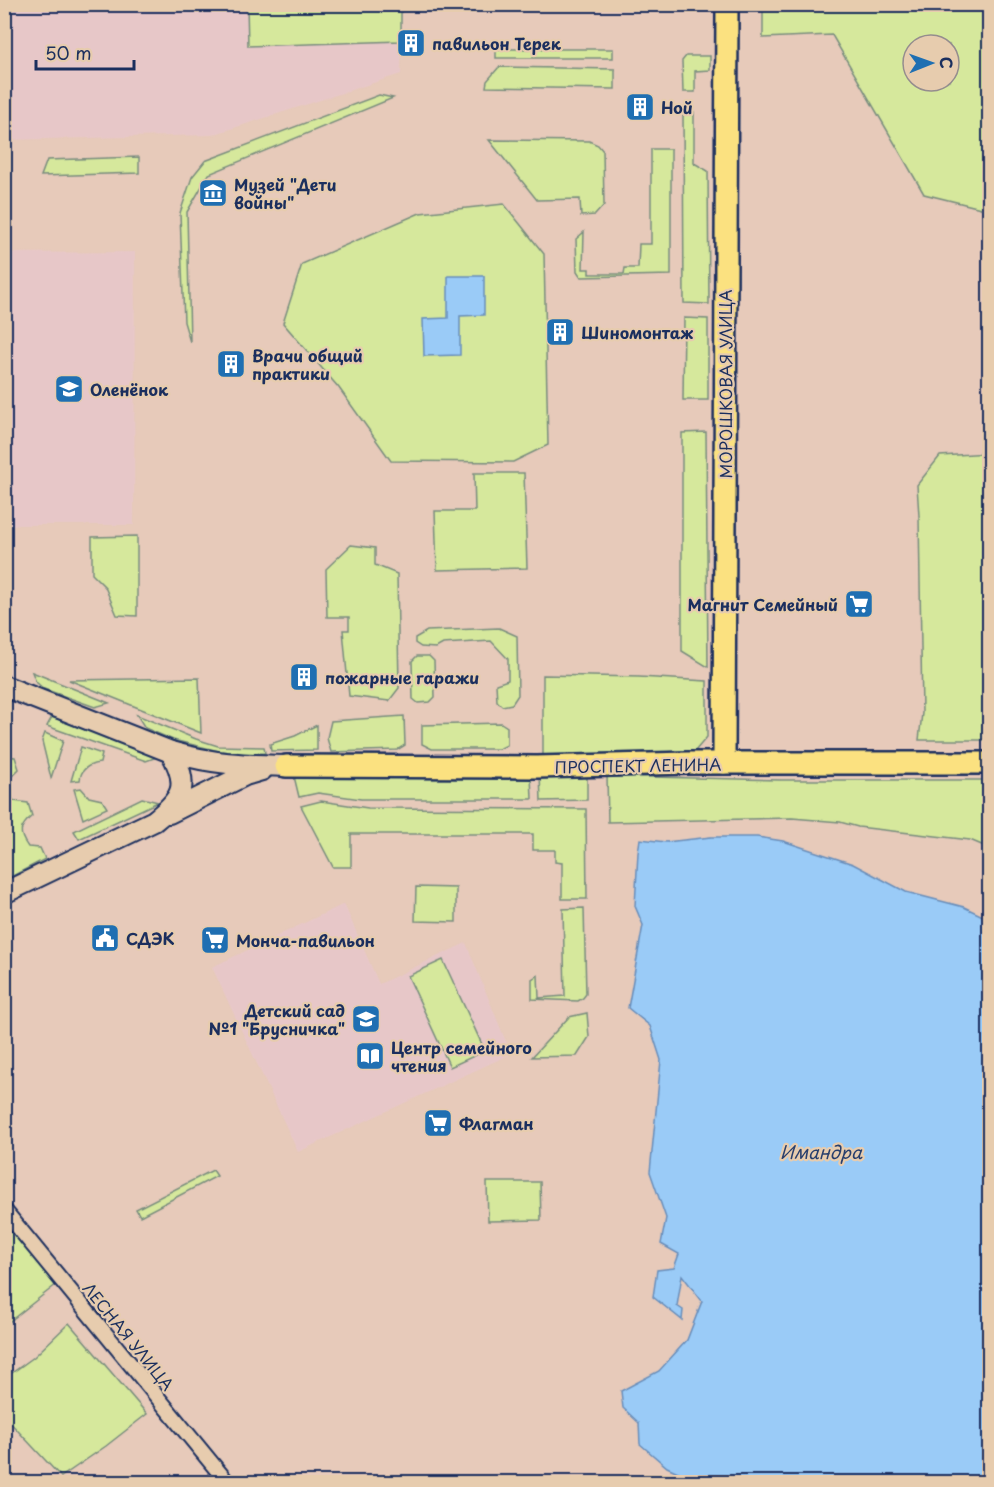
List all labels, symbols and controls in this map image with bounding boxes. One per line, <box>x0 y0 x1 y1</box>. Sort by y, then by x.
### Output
building icon: павильон Терек <box>395 27 427 59</box>
place label: павильон Терек <box>432 31 562 55</box>
scale bar <box>36 33 134 71</box>
north arrow <box>901 33 961 93</box>
text: 50 m <box>45 39 92 66</box>
text: С <box>935 56 959 69</box>
building icon: Ной <box>624 91 656 123</box>
place label: Ной <box>661 95 693 119</box>
place label: Музей "Дети войны" <box>234 172 336 214</box>
museum icon: Музей "Дети войны" <box>197 177 229 209</box>
street label: МОРОШКОВАЯ УЛИЦА <box>713 290 737 478</box>
building icon: Шиномонтаж <box>544 316 576 348</box>
place label: Шиномонтаж <box>581 320 694 344</box>
place label: Врачи общий практики <box>252 343 363 385</box>
building icon: Врачи общий практики <box>215 348 247 380</box>
school or university icon: Оленёнок <box>53 373 85 405</box>
place label: Оленёнок <box>90 377 169 401</box>
supermarket icon: Магнит Семейный <box>843 588 875 620</box>
place label: Магнит Семейный <box>688 592 838 616</box>
building icon: пожарные гаражи <box>288 661 320 693</box>
place label: пожарные гаражи <box>325 665 479 689</box>
street label: ПРОСПЕКТ ЛЕНИНА <box>554 752 722 778</box>
public building icon: СДЭК <box>89 922 121 954</box>
supermarket icon: Монча-павильон <box>199 924 231 956</box>
place label: СДЭК <box>126 926 174 950</box>
place label: Монча-павильон <box>236 928 375 952</box>
place label: Детский сад №1 "Брусничка" <box>209 998 345 1040</box>
school or university icon: Детский сад №1 "Брусничка" <box>350 1003 382 1035</box>
place label: Центр семейного чтения <box>391 1035 532 1077</box>
library icon: Центр семейного чтения <box>354 1040 386 1072</box>
supermarket icon: Флагман <box>422 1107 454 1139</box>
place label: Флагман <box>459 1111 534 1135</box>
water label: Имандра <box>780 1138 863 1165</box>
street label: ЛЕСНАЯ УЛИЦА <box>78 1277 180 1395</box>

